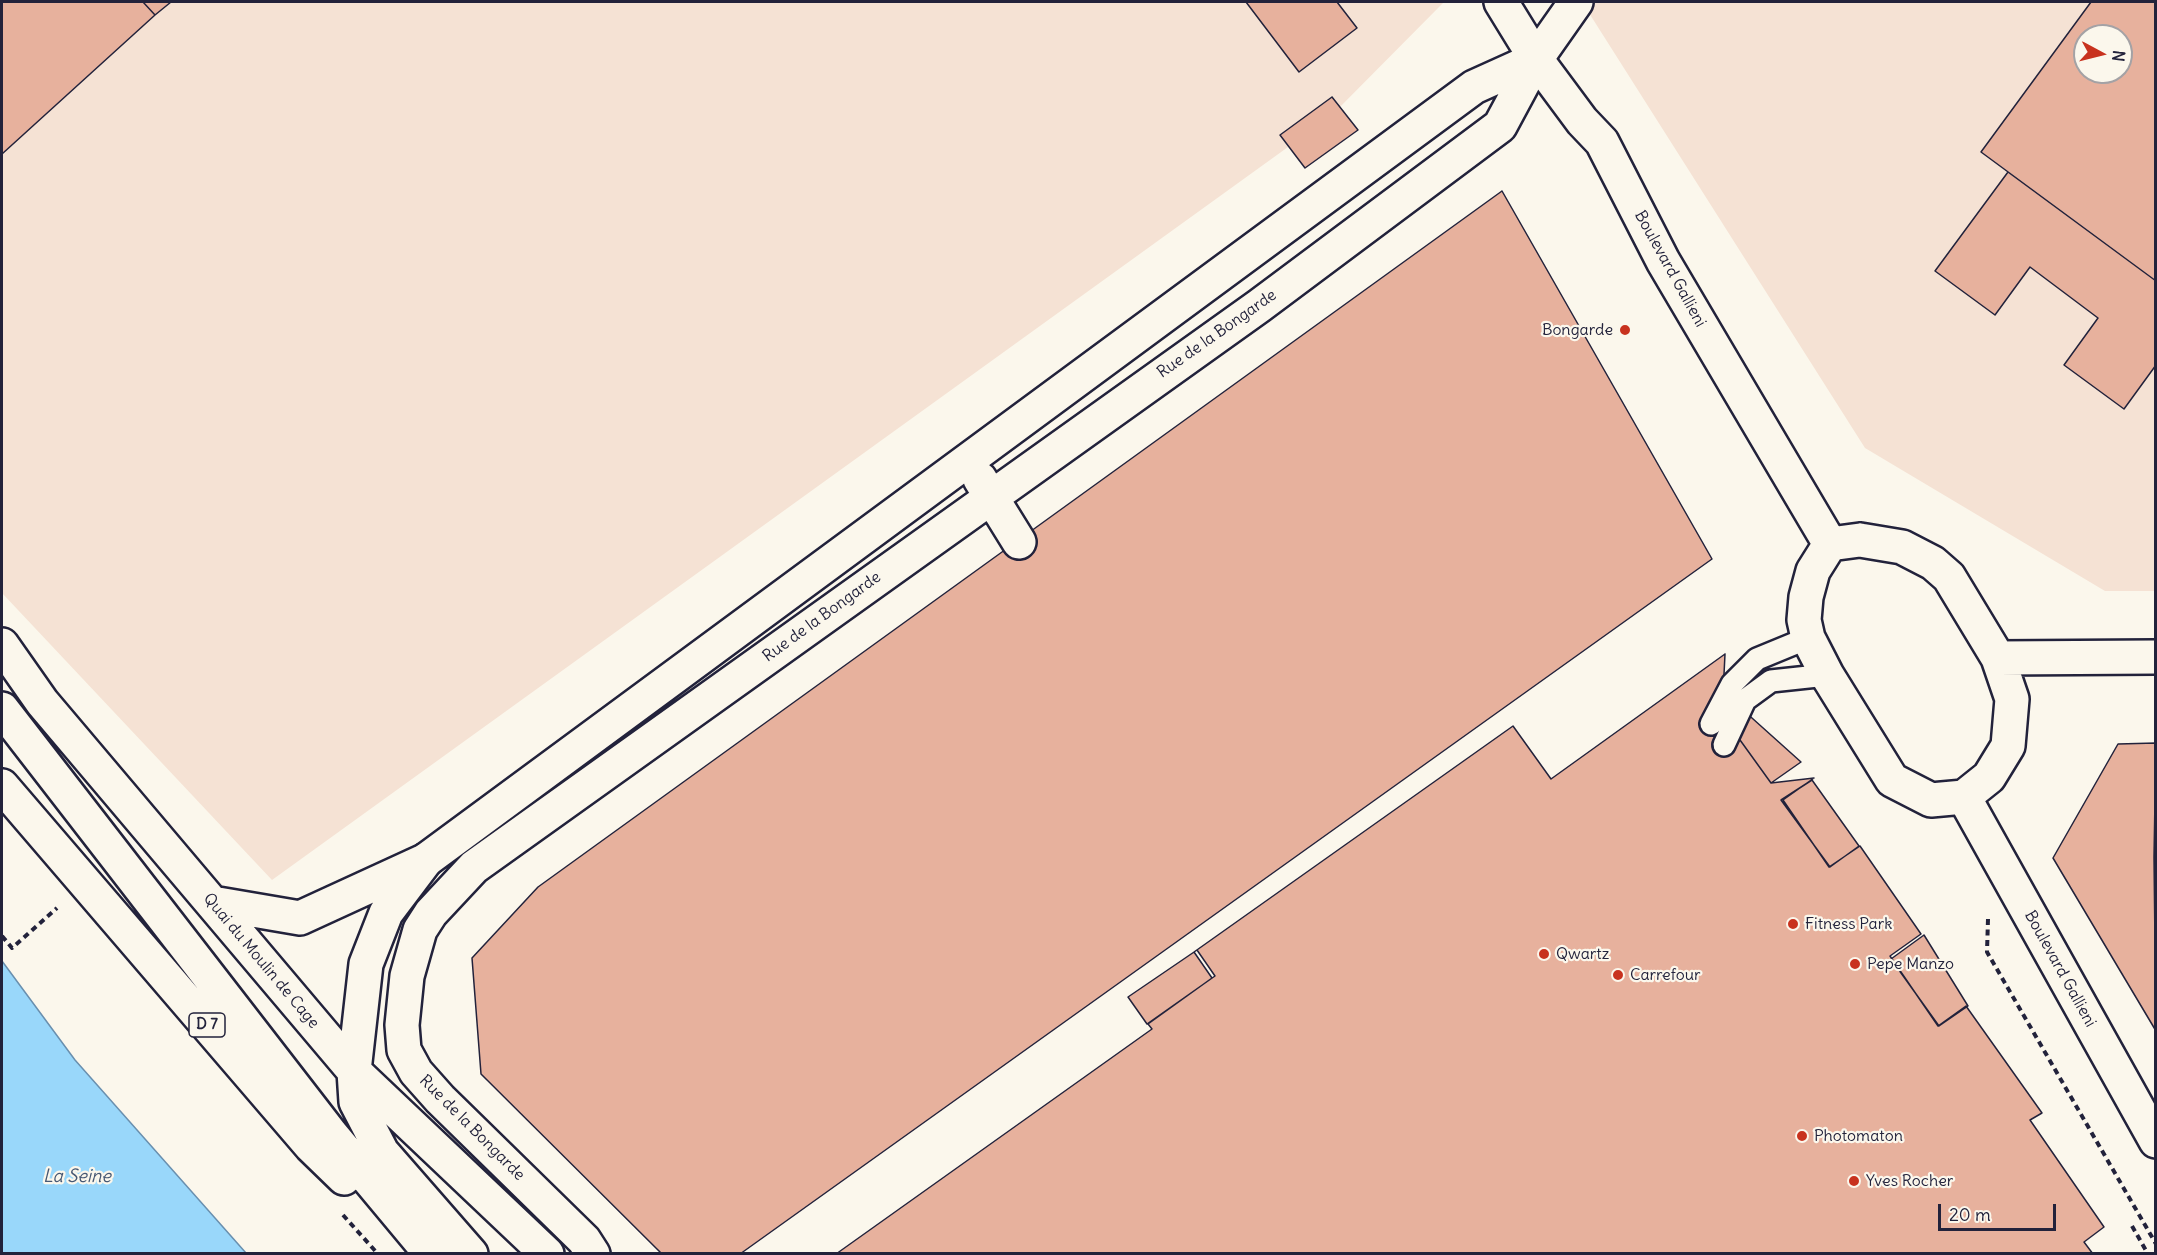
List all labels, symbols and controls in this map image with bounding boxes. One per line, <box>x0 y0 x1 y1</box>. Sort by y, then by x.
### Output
north arrow <box>2073 24 2133 84</box>
text: N <box>2108 49 2129 63</box>
street label: Boulevard Gallieni <box>1630 207 1710 331</box>
street label: Rue de la Bongarde <box>1154 286 1280 382</box>
place label: Bongarde <box>1542 320 1613 340</box>
marker: Bongarde <box>1618 323 1632 337</box>
street label: Rue de la Bongarde <box>759 568 885 666</box>
street label: Quai du Moulin de Cage <box>199 889 323 1033</box>
street label: Boulevard Gallieni <box>2020 907 2100 1031</box>
place label: Fitness Park <box>1805 914 1892 934</box>
marker: Fitness Park <box>1786 917 1800 931</box>
place label: Qwartz <box>1556 944 1609 964</box>
marker: Qwartz <box>1537 947 1551 961</box>
place label: Pepe Manzo <box>1867 954 1954 974</box>
marker: Pepe Manzo <box>1848 957 1862 971</box>
place label: Carrefour <box>1630 965 1701 985</box>
marker: Carrefour <box>1611 968 1625 982</box>
road number: D 7 <box>189 1013 225 1037</box>
street label: Rue de la Bongarde <box>415 1071 529 1185</box>
place label: Photomaton <box>1814 1126 1903 1146</box>
marker: Photomaton <box>1795 1129 1809 1143</box>
water label: La Seine <box>43 1166 111 1188</box>
place label: Yves Rocher <box>1866 1171 1953 1191</box>
marker: Yves Rocher <box>1847 1174 1861 1188</box>
scale bar <box>1941 1192 2060 1230</box>
text: 20 m <box>1949 1203 1991 1226</box>

